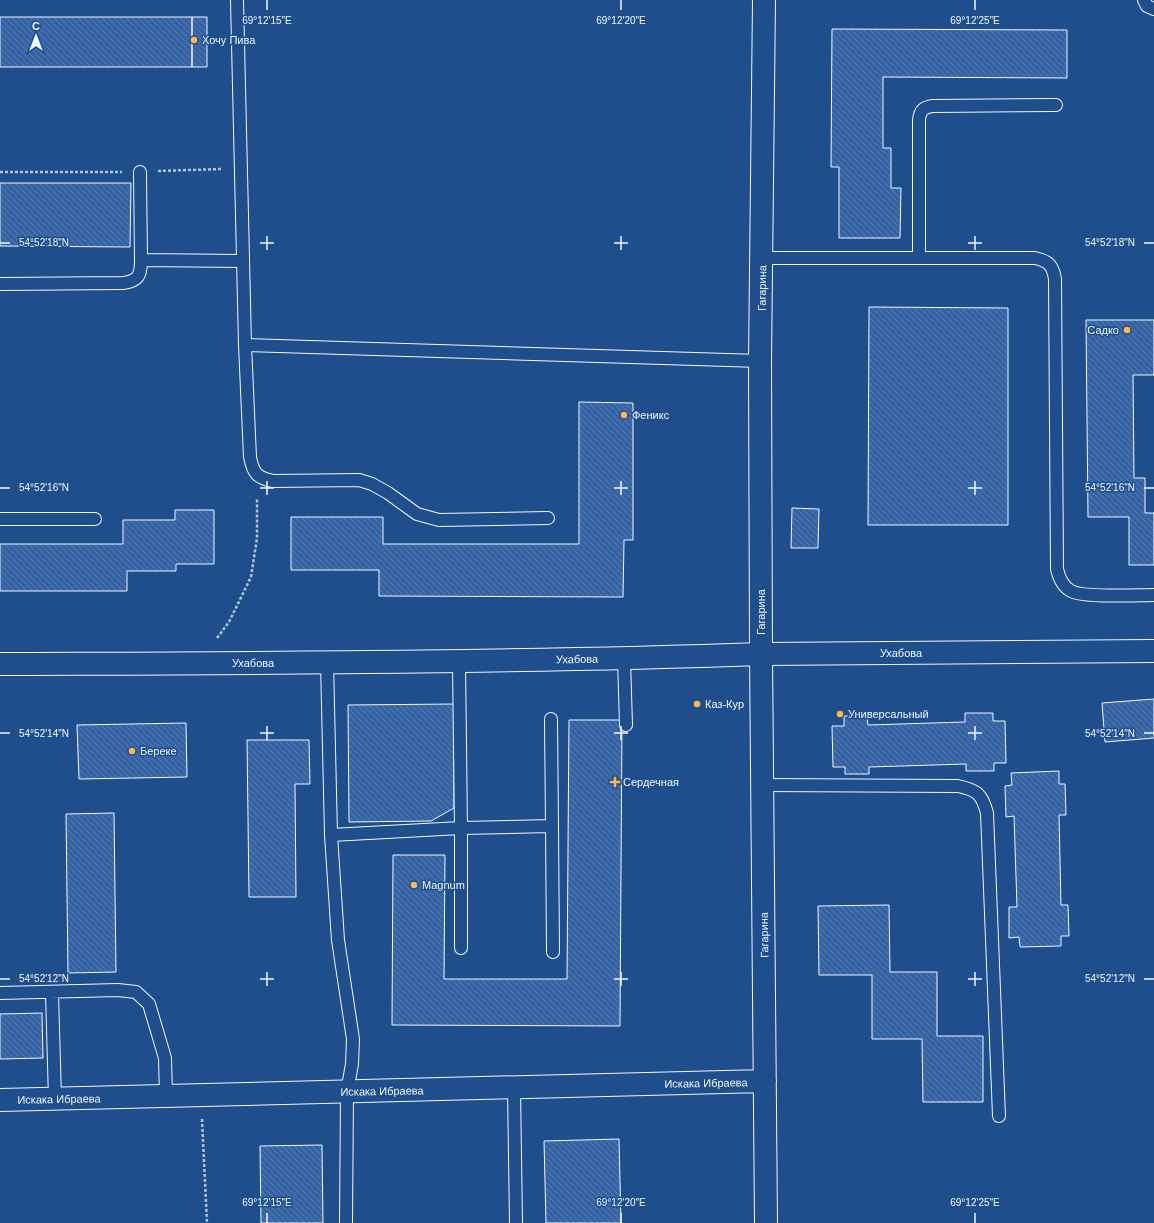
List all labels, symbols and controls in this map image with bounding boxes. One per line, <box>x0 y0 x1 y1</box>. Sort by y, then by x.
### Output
text: 69°12'15"E <box>242 15 292 26</box>
text: 69°12'20"E <box>596 15 646 26</box>
text: 69°12'25"E <box>950 15 1000 26</box>
north arrow <box>16 16 56 56</box>
text: С <box>32 20 40 32</box>
place label: Хочу Пива <box>202 34 256 46</box>
marker: Хочу Пива <box>189 35 199 45</box>
text: 54°52'18"N <box>19 237 69 248</box>
text: 54°52'18"N <box>1085 237 1135 248</box>
street label: Гагарина <box>756 264 768 311</box>
place label: Садко <box>1087 324 1119 336</box>
marker: Садко <box>1122 325 1132 335</box>
place label: Феникс <box>632 409 670 421</box>
marker: Феникс <box>619 410 629 420</box>
text: 54°52'16"N <box>19 482 69 493</box>
text: 54°52'16"N <box>1085 482 1135 493</box>
street label: Гагарина <box>755 588 767 635</box>
street label: Ухабова <box>880 647 923 659</box>
street label: Ухабова <box>556 653 599 665</box>
street label: Ухабова <box>232 657 275 669</box>
place label: Каз-Кур <box>705 698 744 710</box>
marker: Каз-Кур <box>692 699 702 709</box>
place label: Универсальный <box>848 708 929 720</box>
marker: Универсальный <box>835 709 845 719</box>
text: 54°52'14"N <box>19 728 69 739</box>
text: 54°52'14"N <box>1085 728 1135 739</box>
place label: Береке <box>140 745 177 757</box>
marker: Береке <box>127 746 137 756</box>
place label: Сердечная <box>623 776 679 788</box>
marker: Сердечная <box>610 777 620 787</box>
place label: Magnum <box>422 879 465 891</box>
marker: Magnum <box>409 880 419 890</box>
street label: Гагарина <box>758 911 770 958</box>
text: 54°52'12"N <box>19 973 69 984</box>
text: 54°52'12"N <box>1085 973 1135 984</box>
street label: Искака Ибраева <box>664 1076 749 1090</box>
street label: Искака Ибраева <box>340 1084 425 1098</box>
street label: Искака Ибраева <box>17 1092 102 1106</box>
text: 69°12'15"E <box>242 1197 292 1208</box>
text: 69°12'20"E <box>596 1197 646 1208</box>
text: 69°12'25"E <box>950 1197 1000 1208</box>

